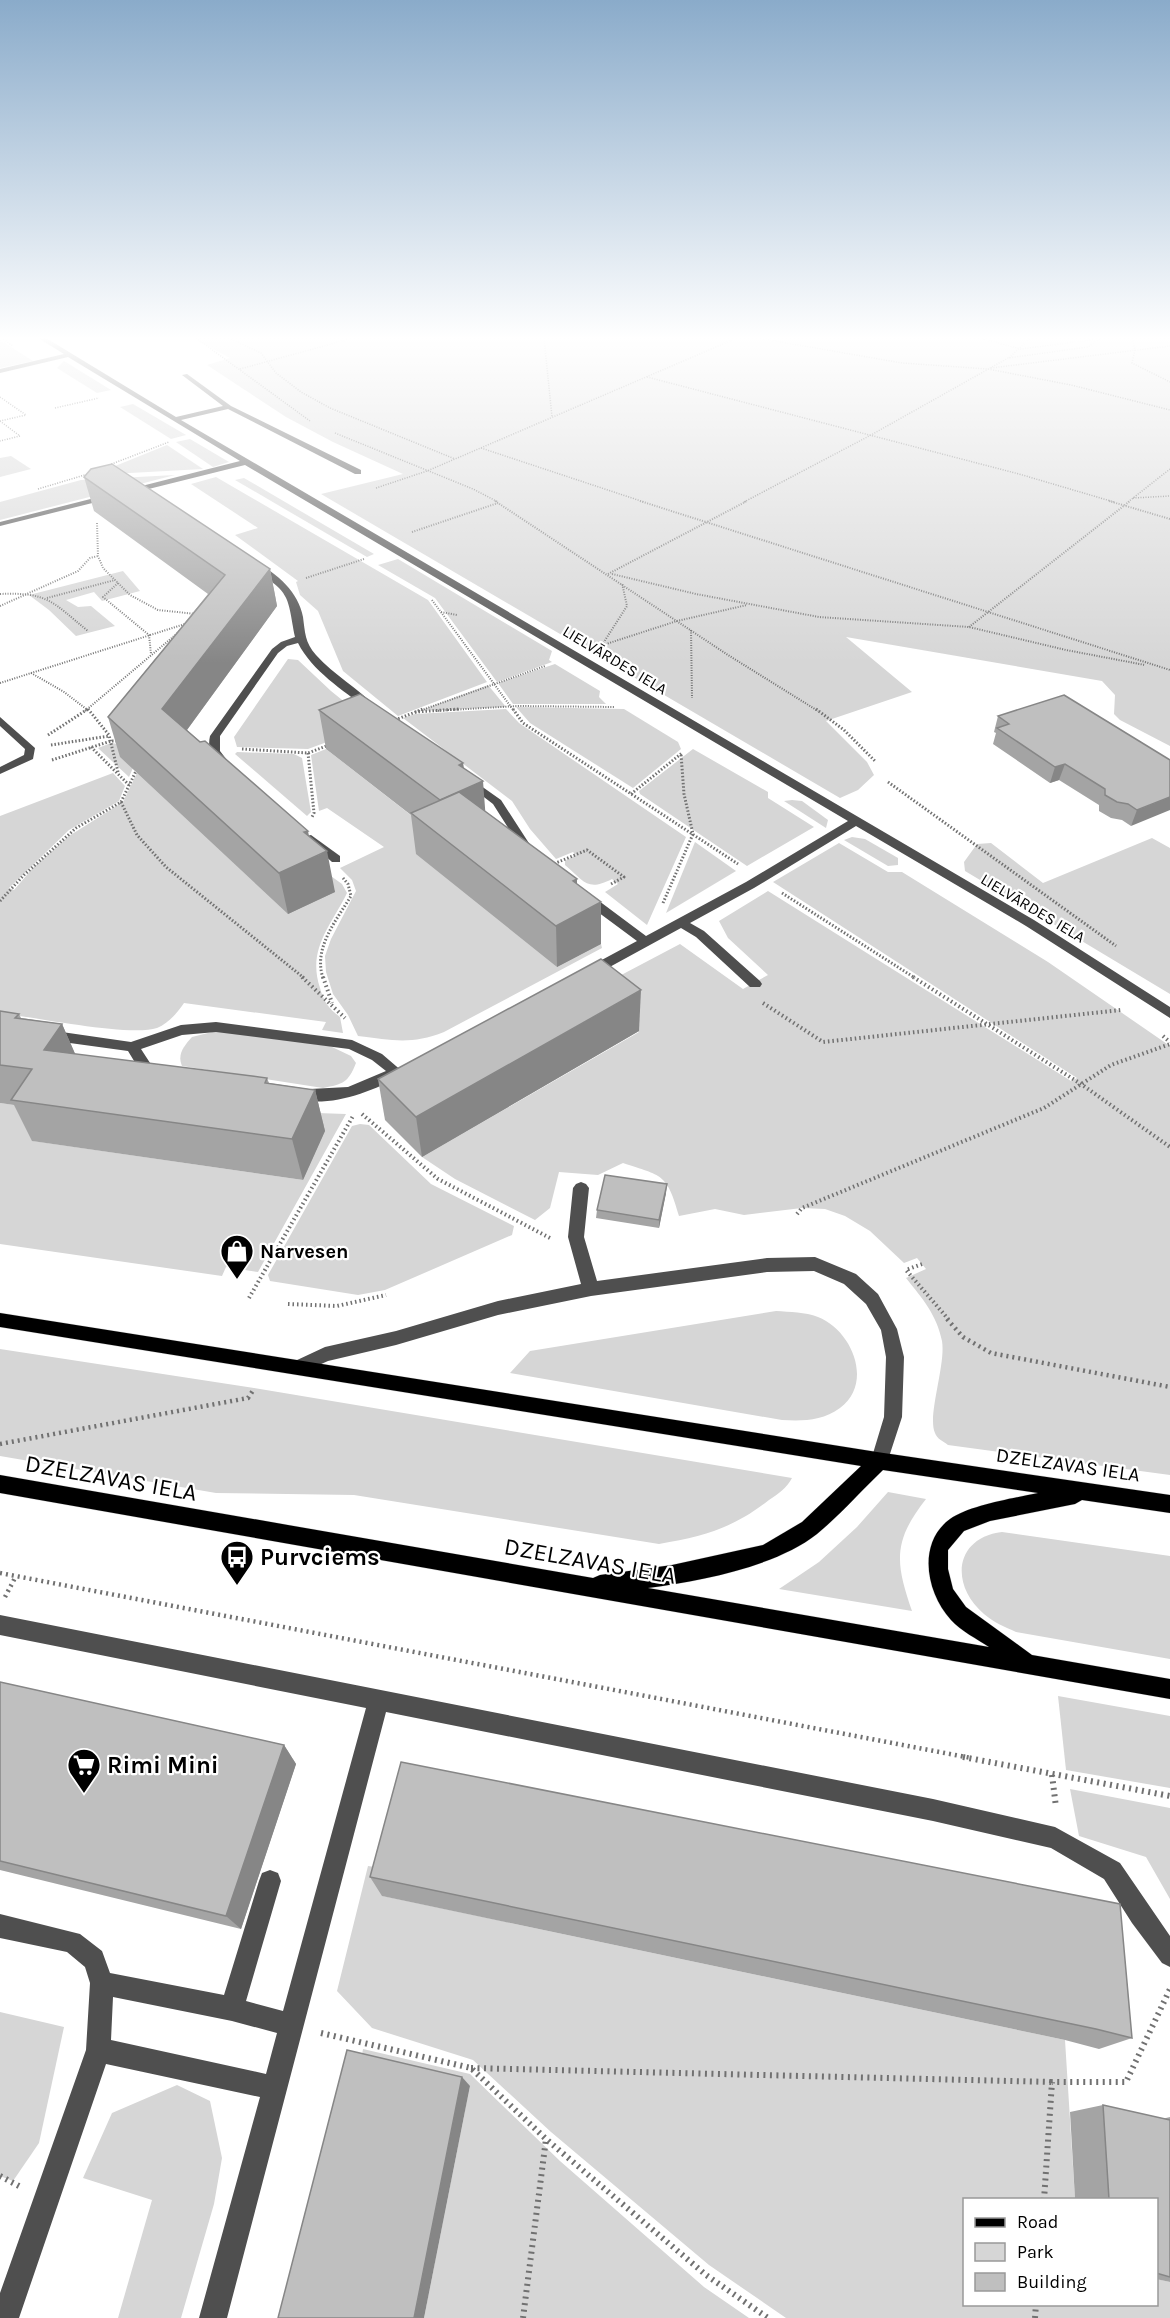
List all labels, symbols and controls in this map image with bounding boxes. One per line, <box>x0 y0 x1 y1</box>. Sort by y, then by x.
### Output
street label: LIELVĀRDES IELA <box>559 621 671 699</box>
street label: LIELVĀRDES IELA <box>977 869 1089 947</box>
shop icon: Narvesen <box>219 1233 255 1280</box>
place label: Narvesen <box>260 1240 348 1263</box>
street label: DZELZAVAS IELA <box>995 1444 1141 1486</box>
street label: DZELZAVAS IELA <box>23 1449 199 1507</box>
street label: DZELZAVAS IELA <box>502 1532 678 1590</box>
bus stop icon: Purvciems <box>219 1539 255 1586</box>
place label: Purvciems <box>260 1543 380 1571</box>
supermarket icon: Rimi Mini <box>66 1747 102 1794</box>
place label: Rimi Mini <box>107 1751 219 1779</box>
legend <box>963 2198 1158 2306</box>
text: Road <box>1017 2211 1058 2233</box>
text: Park <box>1017 2241 1054 2263</box>
text: Building <box>1017 2271 1087 2293</box>

